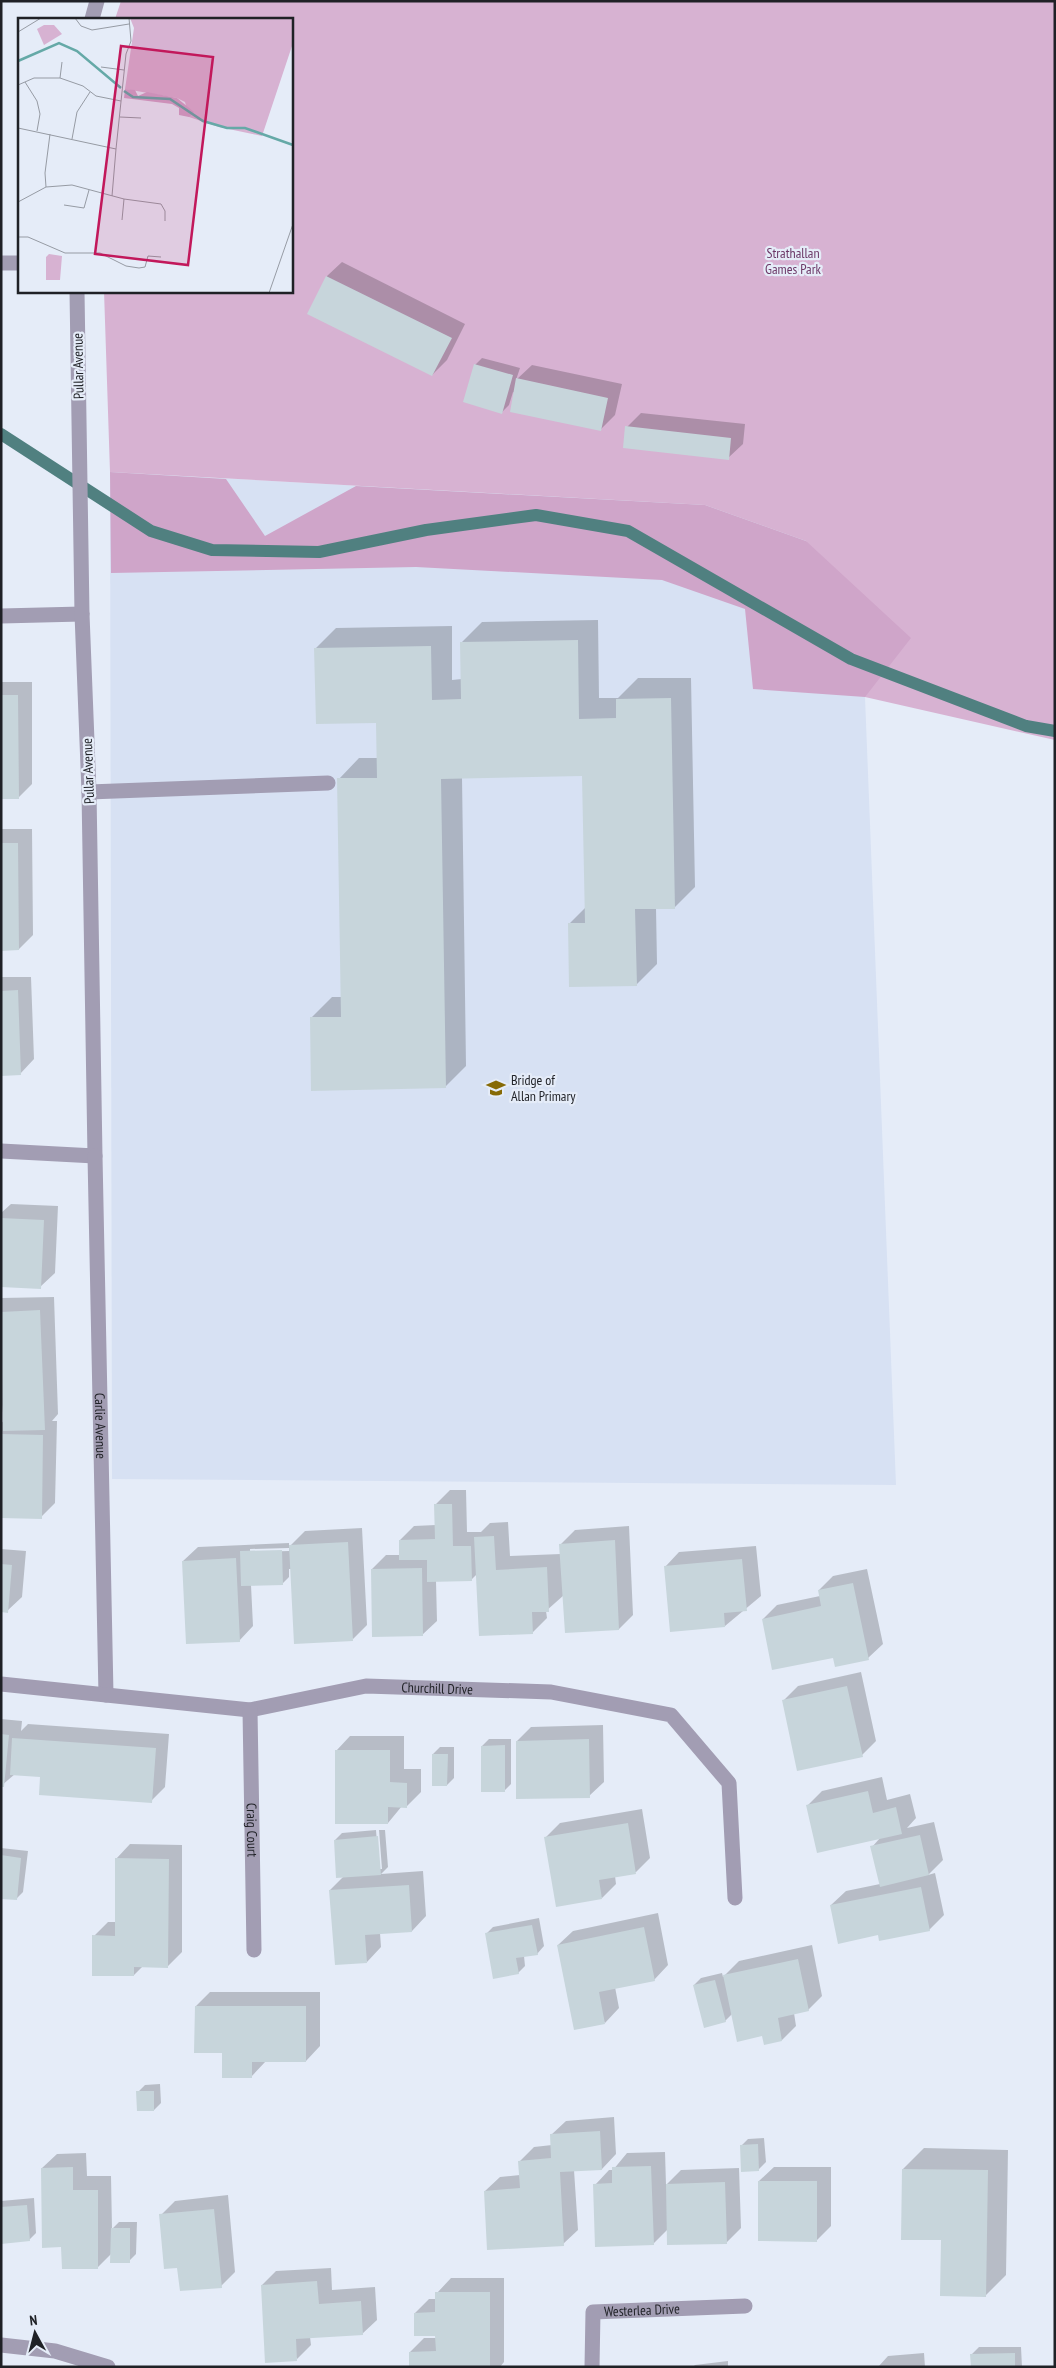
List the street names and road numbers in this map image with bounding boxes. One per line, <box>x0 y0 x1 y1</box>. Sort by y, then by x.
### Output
street label: Pullar Avenue <box>68 333 88 399</box>
street label: Pullar Avenue <box>78 738 98 804</box>
street label: Carlie Avenue <box>91 1393 110 1459</box>
street label: Churchill Drive <box>401 1678 473 1698</box>
street label: Craig Court <box>243 1803 261 1857</box>
street label: Westerlea Drive <box>604 2300 680 2321</box>

